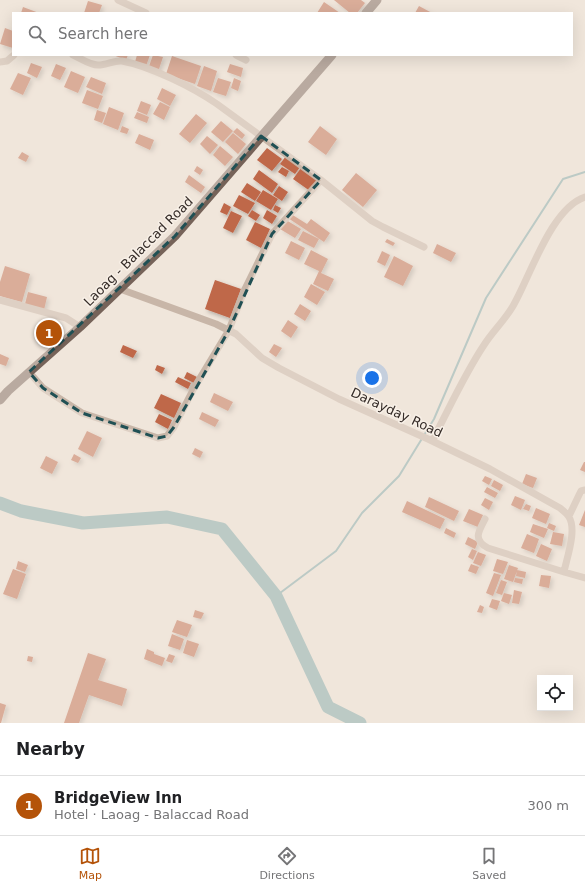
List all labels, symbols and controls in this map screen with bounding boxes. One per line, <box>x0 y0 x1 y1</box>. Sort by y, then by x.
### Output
search box <box>12 12 573 56</box>
icon: search <box>26 23 48 45</box>
text: Search here <box>58 25 148 43</box>
street label: Laoag - Balaccad Road <box>81 194 196 309</box>
pin: 1 <box>36 318 62 348</box>
your location <box>362 368 382 388</box>
street label: Darayday Road <box>348 385 445 440</box>
map controls <box>537 675 573 711</box>
button: locate <box>537 675 573 711</box>
text: Nearby <box>16 739 85 759</box>
text: BridgeView Inn <box>54 789 182 807</box>
text: 1 <box>24 798 34 813</box>
text: 300 m <box>527 798 569 813</box>
text: Hotel · Laoag - Balaccad Road <box>54 807 249 822</box>
tab: Map <box>79 845 102 882</box>
tab: Directions <box>259 845 315 882</box>
tab: Saved <box>472 845 506 882</box>

